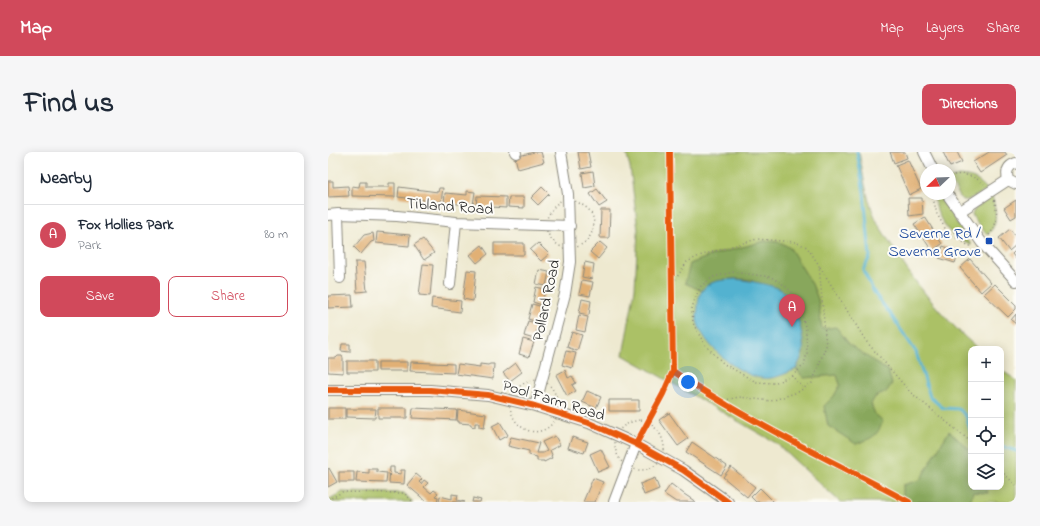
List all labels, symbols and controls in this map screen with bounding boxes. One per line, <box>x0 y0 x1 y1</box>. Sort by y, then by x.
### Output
text: Map <box>20 15 52 42</box>
text: Map <box>880 18 904 39</box>
text: Layers <box>926 18 964 39</box>
text: Share <box>986 18 1020 39</box>
text: Find us <box>24 84 114 125</box>
button: Directions <box>922 84 1016 125</box>
north arrow <box>920 164 956 200</box>
text: Nearby <box>40 166 92 191</box>
street label: Tibland Road <box>406 192 494 222</box>
text: Fox Hollies Park <box>78 214 174 236</box>
place label: Severne Rd / Severne Grove <box>889 222 982 264</box>
text: A <box>49 225 57 244</box>
text: 80 m <box>264 225 288 244</box>
text: Park <box>78 236 102 255</box>
marker: Severne Rd / Severne Grove <box>984 236 994 246</box>
street label: Pollard Road <box>527 257 567 343</box>
button: Save <box>40 276 160 317</box>
button: Share <box>168 276 288 317</box>
pin: A <box>779 294 805 327</box>
map controls <box>968 346 1004 490</box>
button: + <box>968 346 1004 382</box>
your location <box>678 372 698 392</box>
street label: Pool Farm Road <box>499 374 608 428</box>
button: − <box>968 382 1004 418</box>
button: locate <box>968 418 1004 454</box>
button: layers <box>968 454 1004 490</box>

